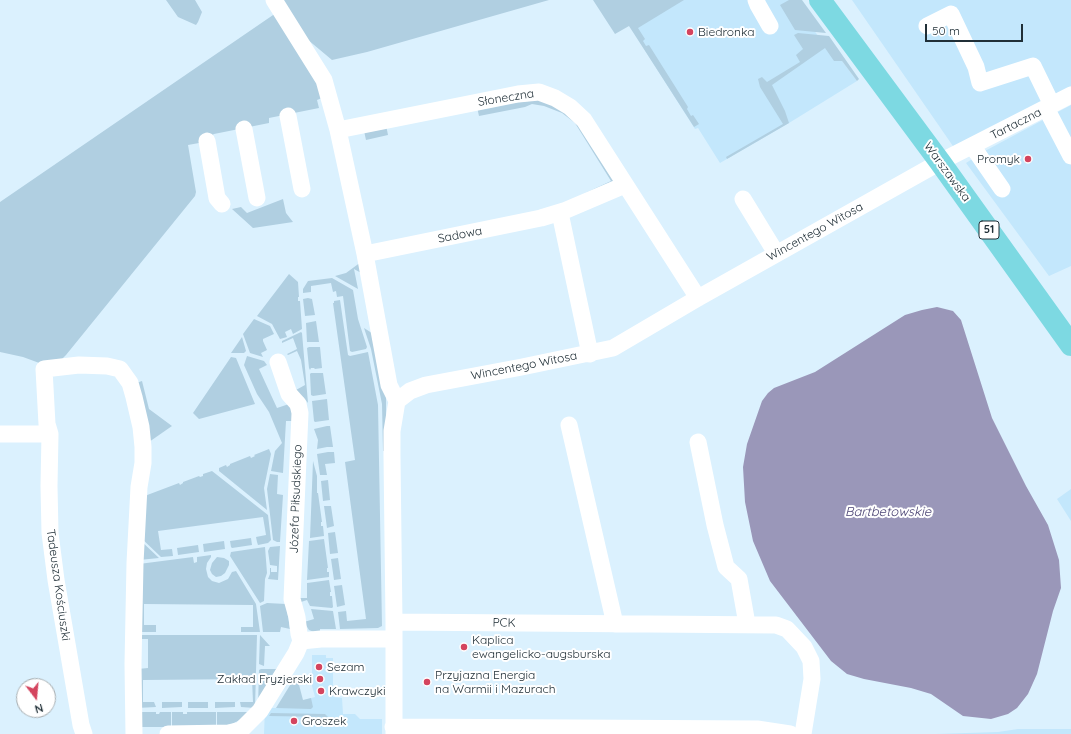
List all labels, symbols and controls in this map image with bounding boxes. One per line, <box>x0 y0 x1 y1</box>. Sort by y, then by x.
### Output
scale bar <box>927 16 1025 42</box>
text: 50 m <box>932 23 960 38</box>
place label: Biedronka <box>698 25 755 39</box>
marker: Biedronka <box>685 27 695 37</box>
street label: Słoneczna <box>477 86 535 110</box>
street label: Tartaczna <box>988 105 1044 143</box>
street label: Warszawska <box>921 139 973 205</box>
place label: Promyk <box>977 152 1020 166</box>
marker: Promyk <box>1023 154 1033 164</box>
street label: Wincentego Witosa <box>764 200 866 264</box>
road number: 51 <box>979 221 999 239</box>
street label: Sadowa <box>437 224 483 246</box>
street label: Wincentego Witosa <box>470 349 578 383</box>
street label: Józefa Piłsudskiego <box>287 444 305 554</box>
water label: Bartbetowskie <box>845 504 931 520</box>
street label: Tadeusza Kościuszki <box>43 528 73 642</box>
street label: PCK <box>492 616 516 630</box>
place label: Kaplica ewangelicko-augsburska <box>472 633 611 661</box>
marker: Kaplica ewangelicko-augsburska <box>459 642 469 652</box>
place label: Sezam <box>327 660 364 674</box>
marker: Sezam <box>314 662 324 672</box>
place label: Przyjazna Energia na Warmii i Mazurach <box>435 668 556 696</box>
place label: Zakład Fryzjerski <box>217 672 312 686</box>
marker: Zakład Fryzjerski <box>315 674 325 684</box>
marker: Przyjazna Energia na Warmii i Mazurach <box>422 677 432 687</box>
north arrow <box>16 678 56 718</box>
place label: Krawczyki <box>329 684 385 698</box>
marker: Krawczyki <box>316 686 326 696</box>
text: N <box>33 701 45 716</box>
place label: Groszek <box>302 714 346 728</box>
marker: Groszek <box>289 716 299 726</box>

